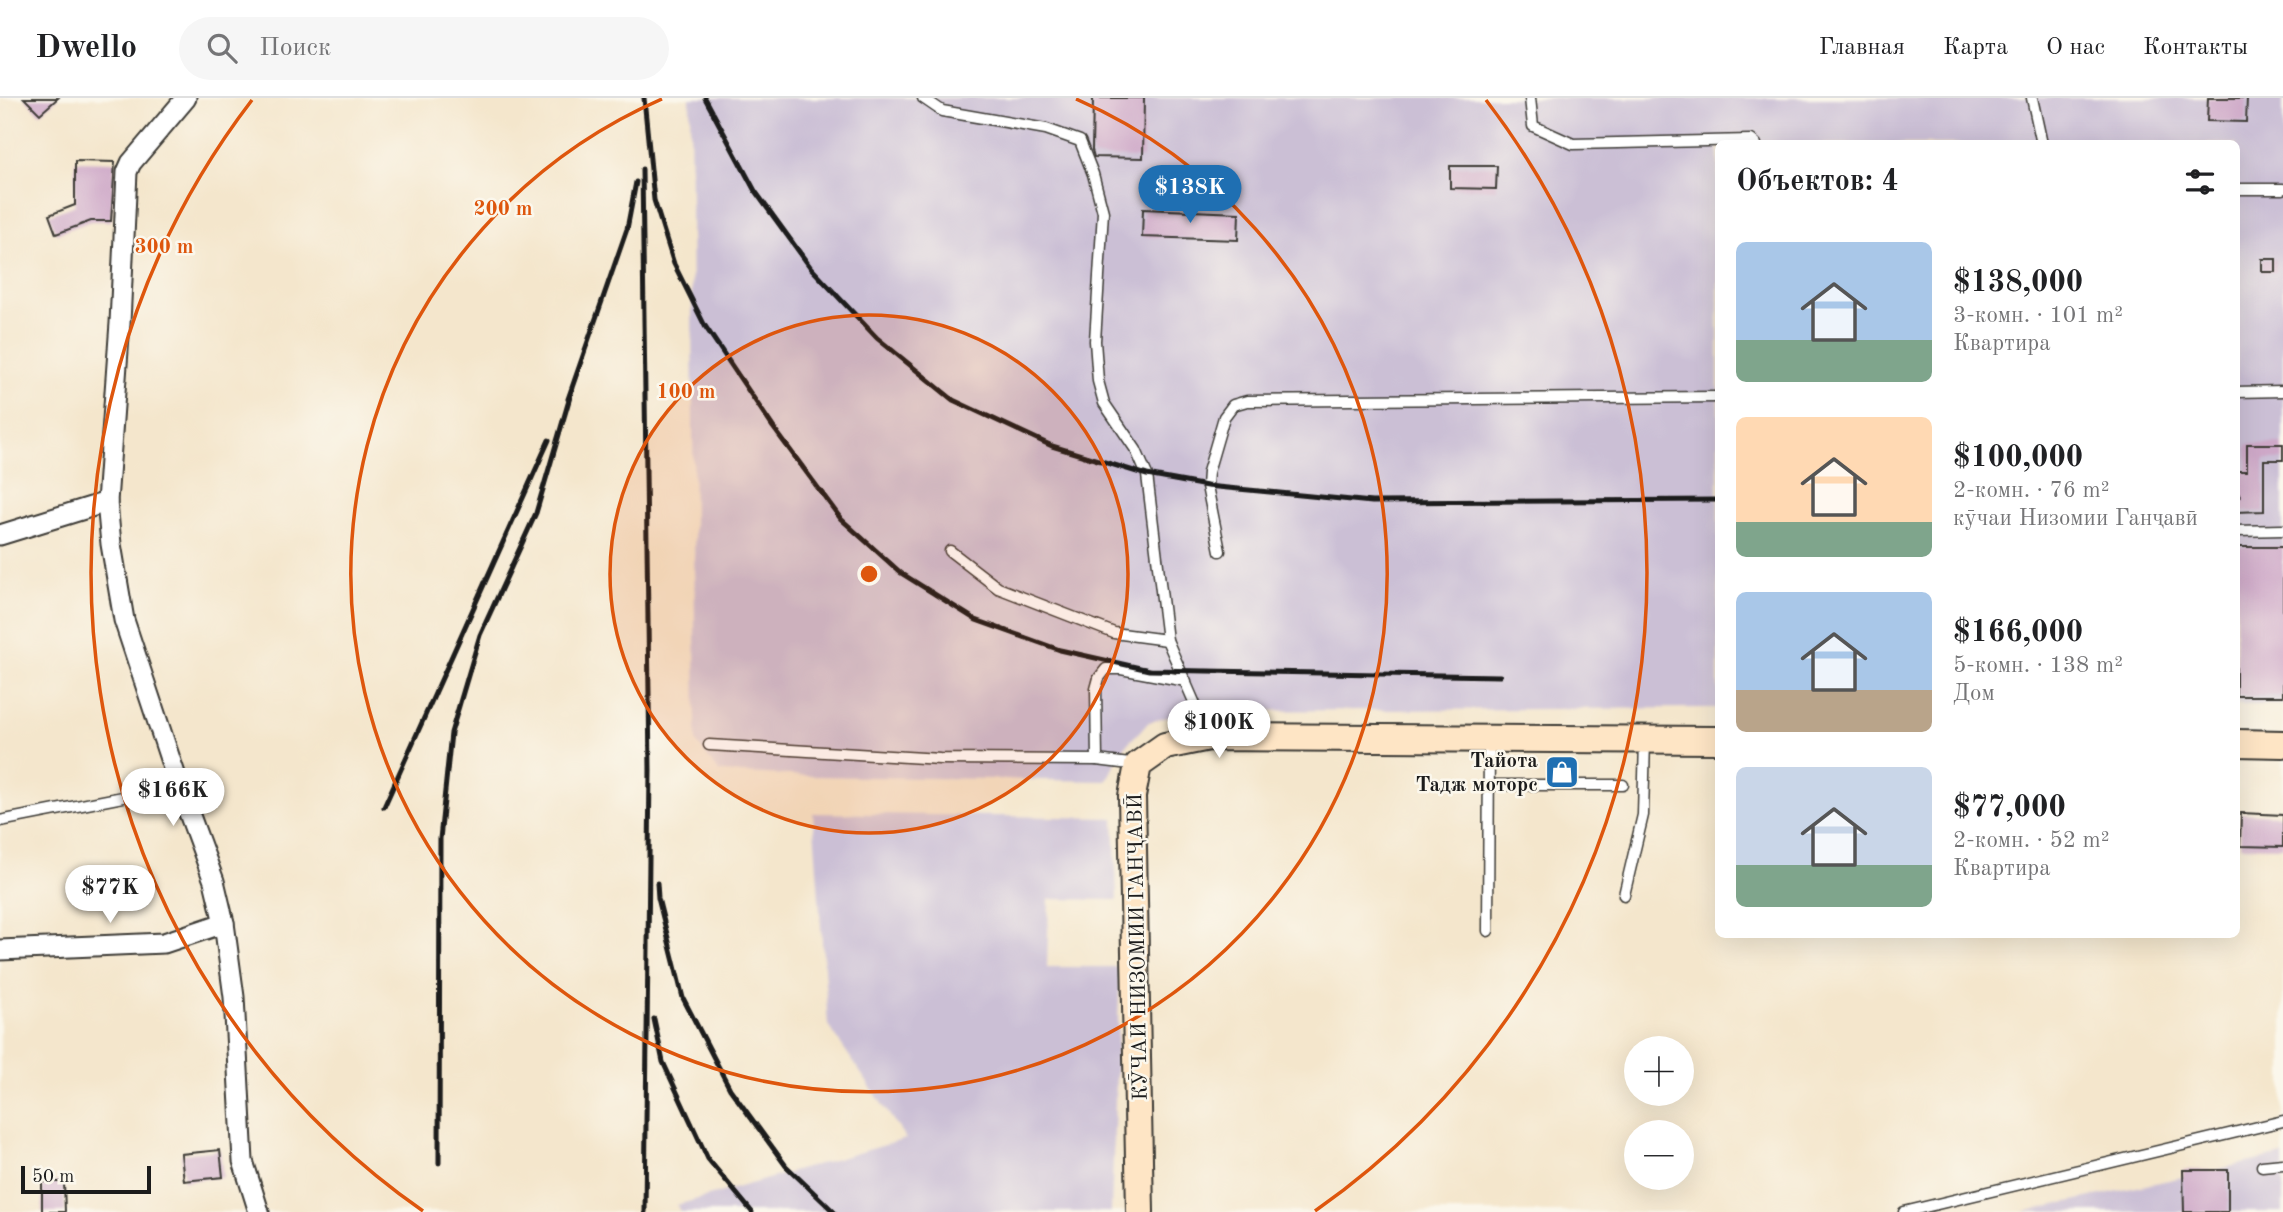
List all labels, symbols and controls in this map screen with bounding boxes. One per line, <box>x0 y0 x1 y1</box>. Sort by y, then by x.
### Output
search box <box>179 17 669 80</box>
icon: search <box>203 29 241 67</box>
text: Dwello <box>35 32 137 65</box>
text: Поиск <box>259 35 331 61</box>
text: Главная <box>1819 36 1905 60</box>
text: Карта <box>1943 36 2008 60</box>
text: О нас <box>2046 36 2105 60</box>
text: Контакты <box>2143 36 2248 60</box>
icon: filters <box>2181 163 2219 201</box>
pin: $138K <box>1141 166 1239 225</box>
text: Объектов: 4 <box>1736 167 1899 197</box>
text: $138K <box>1154 176 1226 199</box>
text: 200 m <box>473 199 533 220</box>
text: 300 m <box>134 237 194 258</box>
text: $138,000 <box>1953 268 2083 298</box>
icon: home <box>1792 270 1876 354</box>
text: 3-комн. · 101 m² <box>1953 304 2123 327</box>
text: Квартира <box>1953 332 2051 355</box>
text: 100 m <box>656 382 716 403</box>
text: $100,000 <box>1953 443 2083 473</box>
icon: home <box>1792 445 1876 529</box>
text: 2-комн. · 76 m² <box>1953 479 2110 502</box>
text: кӯчаи Низомии Ганҷавӣ <box>1953 507 2198 530</box>
centre of rings <box>857 562 881 586</box>
text: $166,000 <box>1953 618 2083 648</box>
icon: home <box>1792 620 1876 704</box>
text: 5-комн. · 138 m² <box>1953 654 2123 677</box>
text: Дом <box>1953 682 1995 705</box>
pin: $100K <box>1170 700 1268 760</box>
text: $100K <box>1183 711 1255 734</box>
place label: Тайота Тадж моторс <box>1415 751 1538 796</box>
shop icon: Тайота Тадж моторс <box>1543 753 1581 791</box>
pin: $166K <box>124 768 222 828</box>
text: $166K <box>137 779 209 802</box>
street label: КӮЧАИ НИЗОМИИ ГАНҶАВӢ <box>1122 793 1152 1101</box>
text: $77,000 <box>1953 793 2066 823</box>
icon: home <box>1792 795 1876 879</box>
text: 2-комн. · 52 m² <box>1953 829 2110 852</box>
text: Квартира <box>1953 857 2051 880</box>
pin: $77K <box>69 866 151 925</box>
text: $77K <box>81 876 139 899</box>
map controls <box>1624 1036 1694 1190</box>
button: + <box>1624 1036 1694 1106</box>
button: − <box>1624 1120 1694 1190</box>
scale bar <box>21 1163 150 1195</box>
text: 50 m <box>32 1168 74 1187</box>

